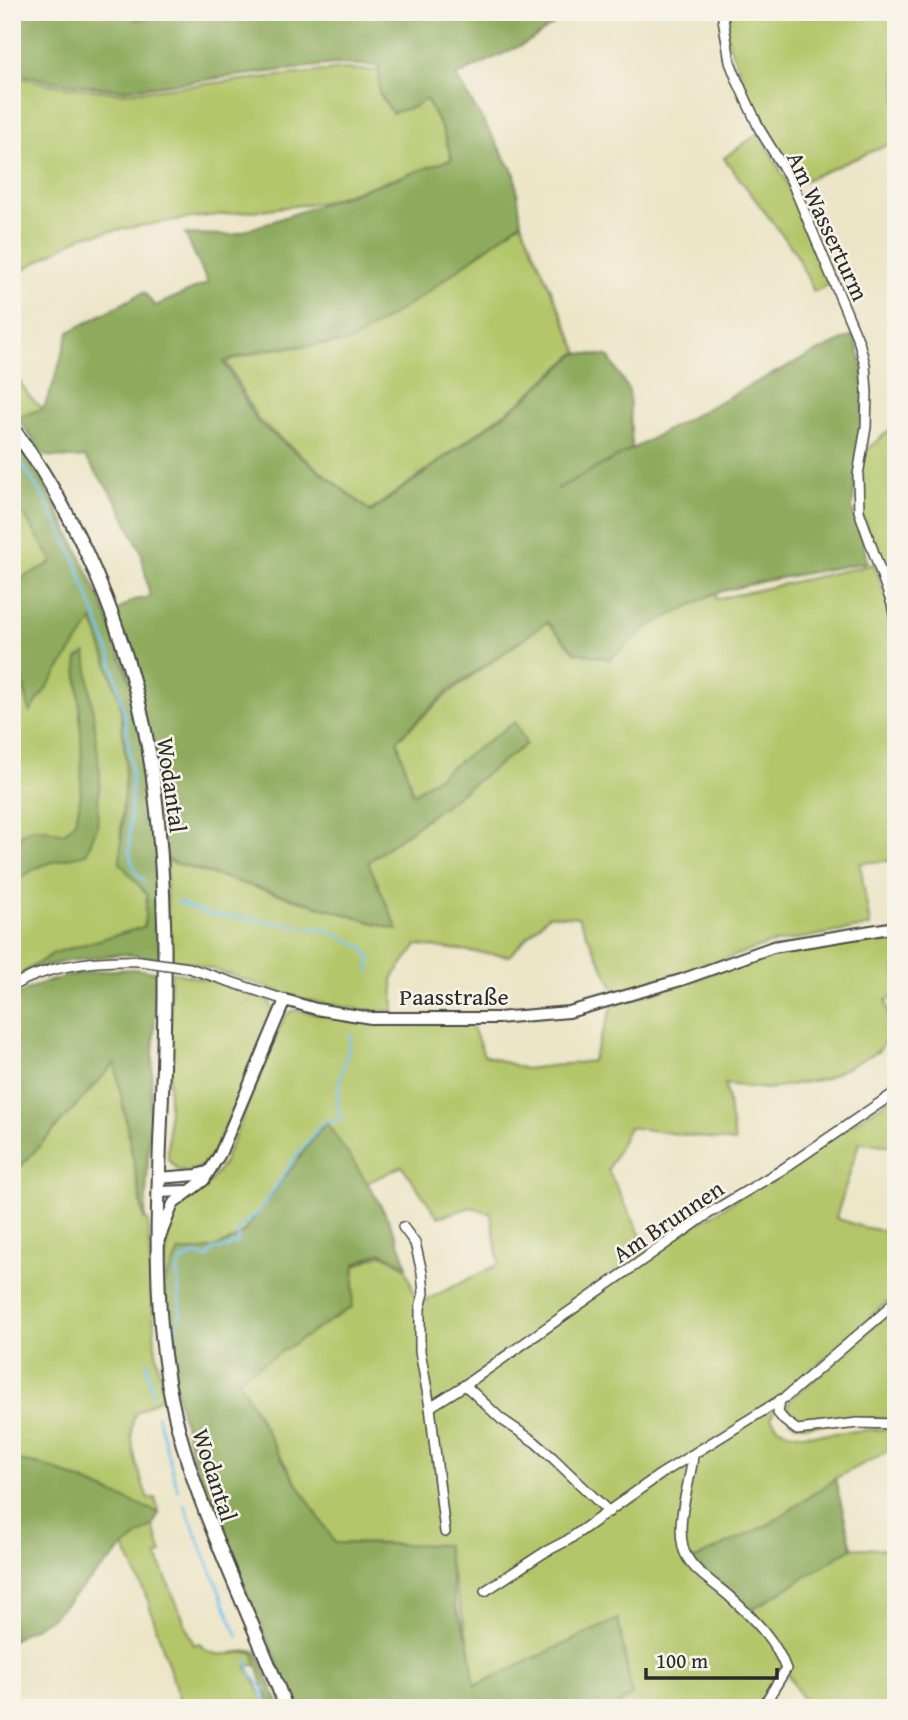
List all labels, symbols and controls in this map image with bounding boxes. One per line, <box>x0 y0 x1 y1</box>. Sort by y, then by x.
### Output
street label: Am Wasserturm <box>778 145 878 307</box>
street label: Wodantal <box>148 735 196 835</box>
street label: Paasstraße <box>399 979 509 1014</box>
street label: Am Brunnen <box>605 1171 731 1271</box>
street label: Wodantal <box>184 1424 247 1526</box>
scale bar <box>646 1636 777 1680</box>
text: 100 m <box>656 1645 708 1676</box>

